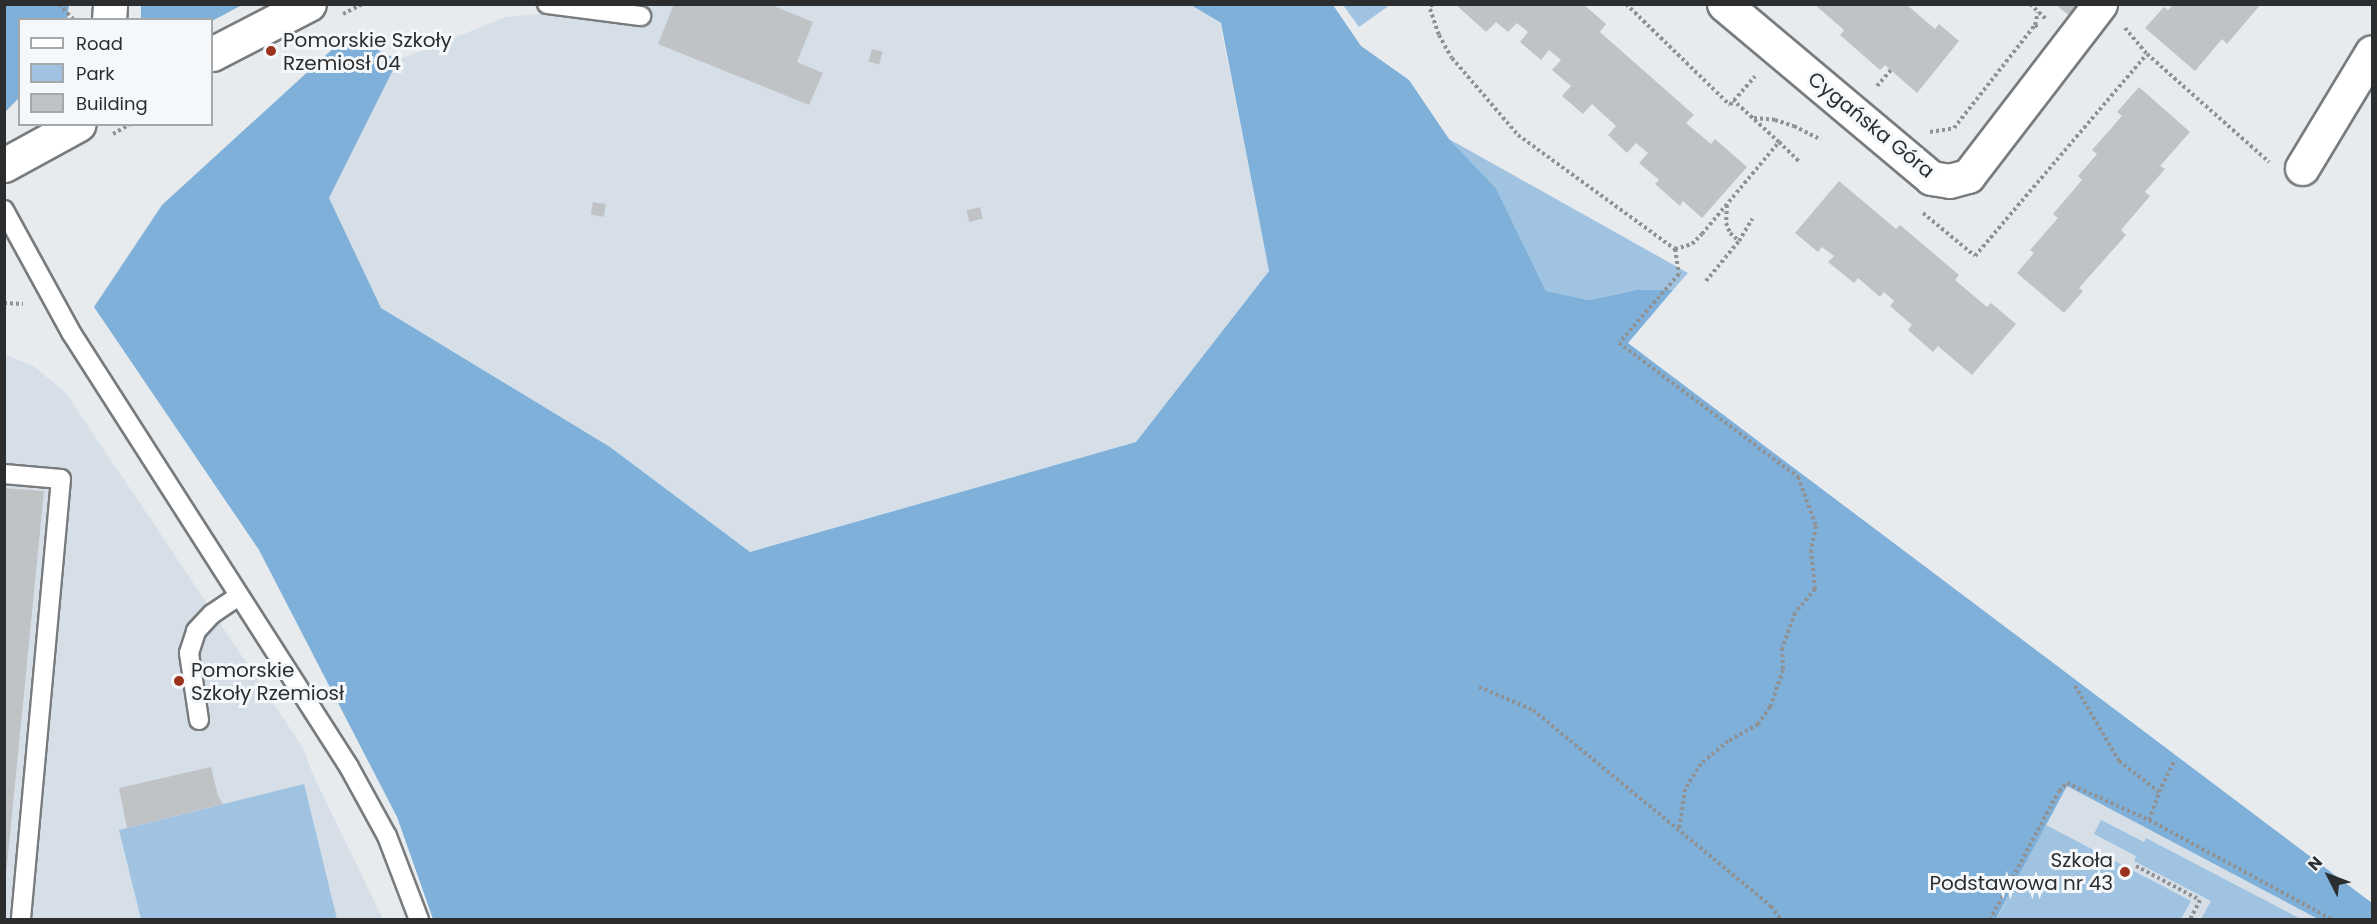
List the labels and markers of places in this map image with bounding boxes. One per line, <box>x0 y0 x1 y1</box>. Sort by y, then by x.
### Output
place label: Pomorskie Szkoły Rzemiosł 04 <box>283 28 452 75</box>
marker: Pomorskie Szkoły Rzemiosł 04 <box>264 44 278 58</box>
place label: Pomorskie Szkoły Rzemiosł <box>191 658 344 705</box>
marker: Pomorskie Szkoły Rzemiosł <box>172 674 186 688</box>
place label: Szkoła Podstawowa nr 43 <box>1929 849 2113 896</box>
marker: Szkoła Podstawowa nr 43 <box>2118 865 2132 879</box>

